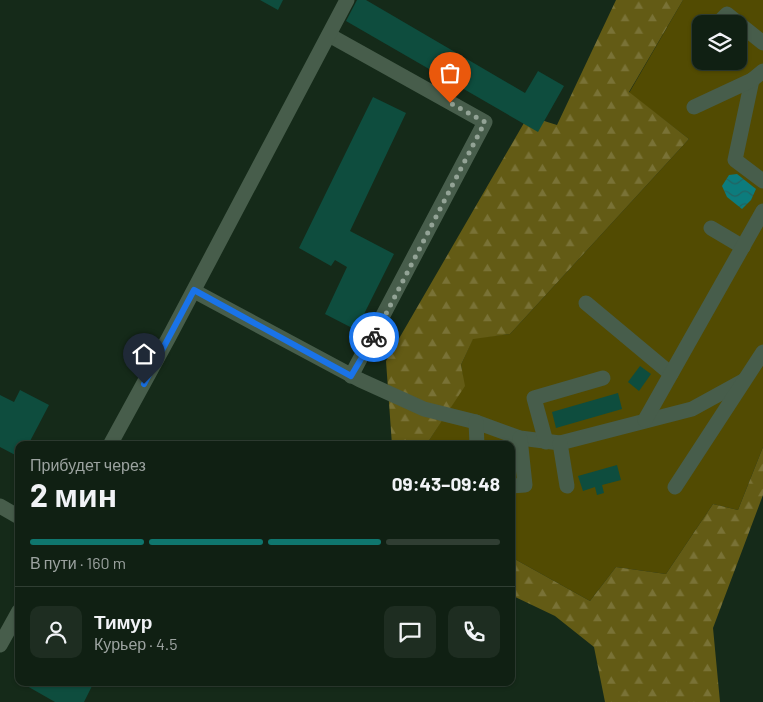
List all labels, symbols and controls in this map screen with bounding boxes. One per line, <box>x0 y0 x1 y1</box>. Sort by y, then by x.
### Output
map controls <box>692 15 747 70</box>
button: layers <box>692 15 747 70</box>
pin <box>429 52 471 103</box>
icon: bag <box>436 59 464 87</box>
courier <box>349 312 399 362</box>
icon: bike <box>360 323 388 351</box>
pin <box>123 333 165 384</box>
icon: home <box>130 340 158 368</box>
text: Прибудет через <box>30 455 146 474</box>
text: 09:43–09:48 <box>392 472 500 495</box>
text: 2 мин <box>30 475 117 513</box>
text: В пути · 160 m <box>30 553 126 572</box>
button: person <box>30 606 82 658</box>
button: chat <box>384 606 436 658</box>
button: phone <box>448 606 500 658</box>
text: Тимур <box>94 610 152 633</box>
text: Курьер · 4.5 <box>94 634 177 653</box>

